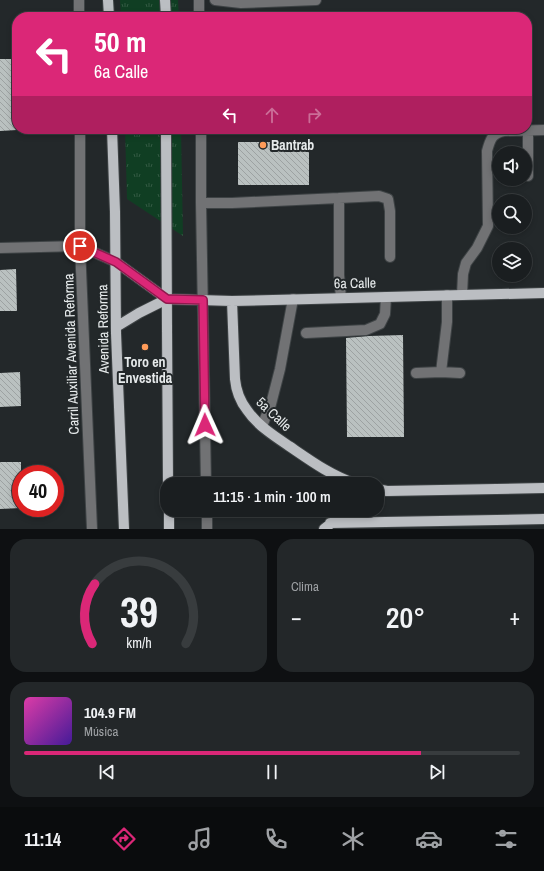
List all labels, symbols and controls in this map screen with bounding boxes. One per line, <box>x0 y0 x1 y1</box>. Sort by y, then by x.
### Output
text: 50 m <box>94 23 146 61</box>
icon: left <box>28 28 80 80</box>
text: 6a Calle <box>94 59 148 84</box>
icon: left <box>219 104 241 126</box>
icon: ahead <box>261 104 283 126</box>
icon: right <box>303 104 325 126</box>
place label: Bantrab <box>271 136 314 154</box>
marker: Bantrab <box>258 140 268 150</box>
map controls <box>492 146 532 282</box>
button: sound <box>492 146 532 186</box>
button: search <box>492 194 532 234</box>
pin <box>63 229 97 263</box>
icon: arrive <box>69 235 91 257</box>
button: layers <box>492 242 532 282</box>
street label: Carril Auxiliar Avenida Reforma <box>59 273 83 435</box>
street label: 6a Calle <box>334 274 376 292</box>
street label: Avenida Reforma <box>93 284 113 375</box>
marker: Toro en Envestida <box>140 342 150 352</box>
place label: Toro en Envestida <box>118 353 173 387</box>
street label: 5a Calle <box>252 393 296 435</box>
position arrow <box>184 404 226 446</box>
speed limit sign: 40 <box>12 465 64 517</box>
text: 11:15 · 1 min · 100 m <box>213 486 331 507</box>
text: Clima <box>291 578 319 595</box>
text: 39 <box>120 583 157 639</box>
text: 20° <box>386 597 425 637</box>
text: − <box>291 602 302 632</box>
text: + <box>509 602 520 632</box>
text: km/h <box>126 632 151 651</box>
text: 104.9 FM <box>84 702 136 723</box>
text: Música <box>84 723 118 740</box>
icon: previous <box>96 761 118 783</box>
icon: pause <box>261 761 283 783</box>
icon: next <box>426 761 448 783</box>
icon: directions <box>110 825 138 853</box>
icon: music <box>186 825 214 853</box>
icon: phone <box>262 825 290 853</box>
icon: climate <box>339 825 367 853</box>
icon: car <box>415 825 443 853</box>
icon: filters <box>492 825 520 853</box>
text: 11:14 <box>24 827 61 852</box>

